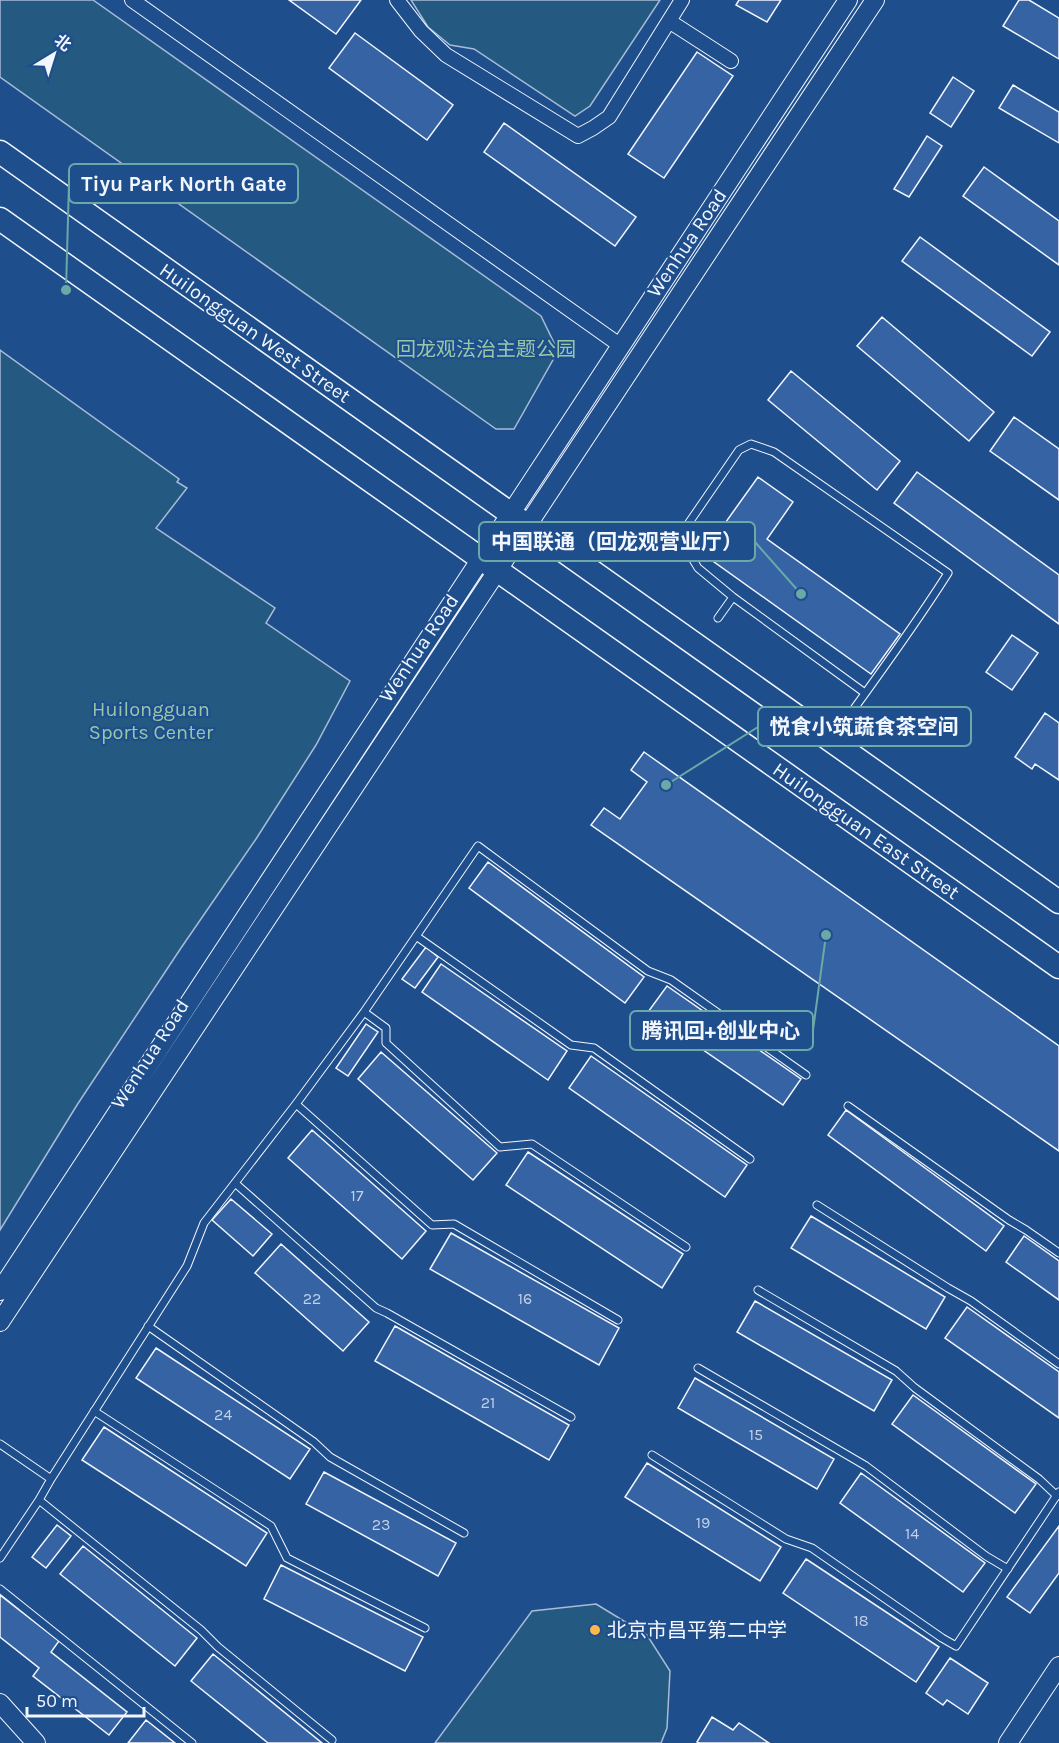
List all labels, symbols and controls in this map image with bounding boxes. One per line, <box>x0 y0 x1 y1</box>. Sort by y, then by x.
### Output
north arrow <box>24 24 84 84</box>
text: 北 <box>51 30 75 55</box>
callout: Tiyu Park North Gate <box>69 164 298 203</box>
text: Tiyu Park North Gate <box>81 172 287 196</box>
street label: Wenhua Road <box>642 185 732 301</box>
street label: Huilongguan West Street <box>155 258 355 408</box>
park label: 回龙观法治主题公园 <box>396 338 576 361</box>
callout: 中国联通（回龙观营业厅） <box>479 522 755 561</box>
text: 中国联通（回龙观营业厅） <box>491 530 743 554</box>
street label: Wenhua Road <box>374 590 464 706</box>
park label: Huilongguan Sports Center <box>89 698 214 744</box>
callout: 悦食小筑蔬食茶空间 <box>758 707 971 746</box>
text: 悦食小筑蔬食茶空间 <box>770 715 959 739</box>
street label: Huilongguan East Street <box>768 758 964 905</box>
street label: Wenhua Road <box>106 995 194 1113</box>
callout: 腾讯回+创业中心 <box>630 1011 813 1050</box>
text: 腾讯回+创业中心 <box>642 1019 800 1043</box>
house number: 17 <box>351 1186 364 1205</box>
house number: 22 <box>303 1289 321 1308</box>
house number: 16 <box>518 1289 532 1308</box>
house number: 21 <box>481 1393 495 1412</box>
house number: 24 <box>214 1405 232 1424</box>
house number: 15 <box>749 1425 763 1444</box>
house number: 19 <box>696 1513 710 1532</box>
house number: 23 <box>372 1515 390 1534</box>
house number: 14 <box>905 1524 919 1543</box>
house number: 18 <box>853 1611 869 1630</box>
place label: 北京市昌平第二中学 <box>607 1619 787 1642</box>
marker: 北京市昌平第二中学 <box>588 1623 602 1637</box>
scale bar <box>27 1680 144 1718</box>
text: 50 m <box>36 1690 78 1712</box>

